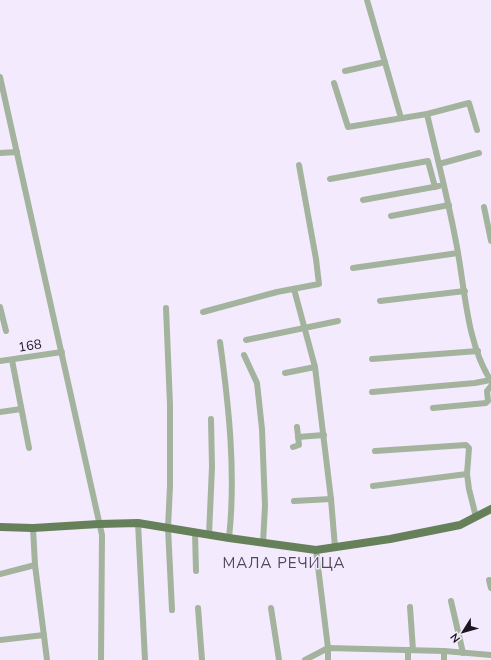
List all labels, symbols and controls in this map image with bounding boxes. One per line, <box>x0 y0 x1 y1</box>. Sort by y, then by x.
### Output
street label: 168 <box>17 335 43 357</box>
district label: МАЛА РЕЧИЦА <box>223 553 345 573</box>
north arrow <box>443 612 483 652</box>
text: N <box>447 630 464 646</box>

